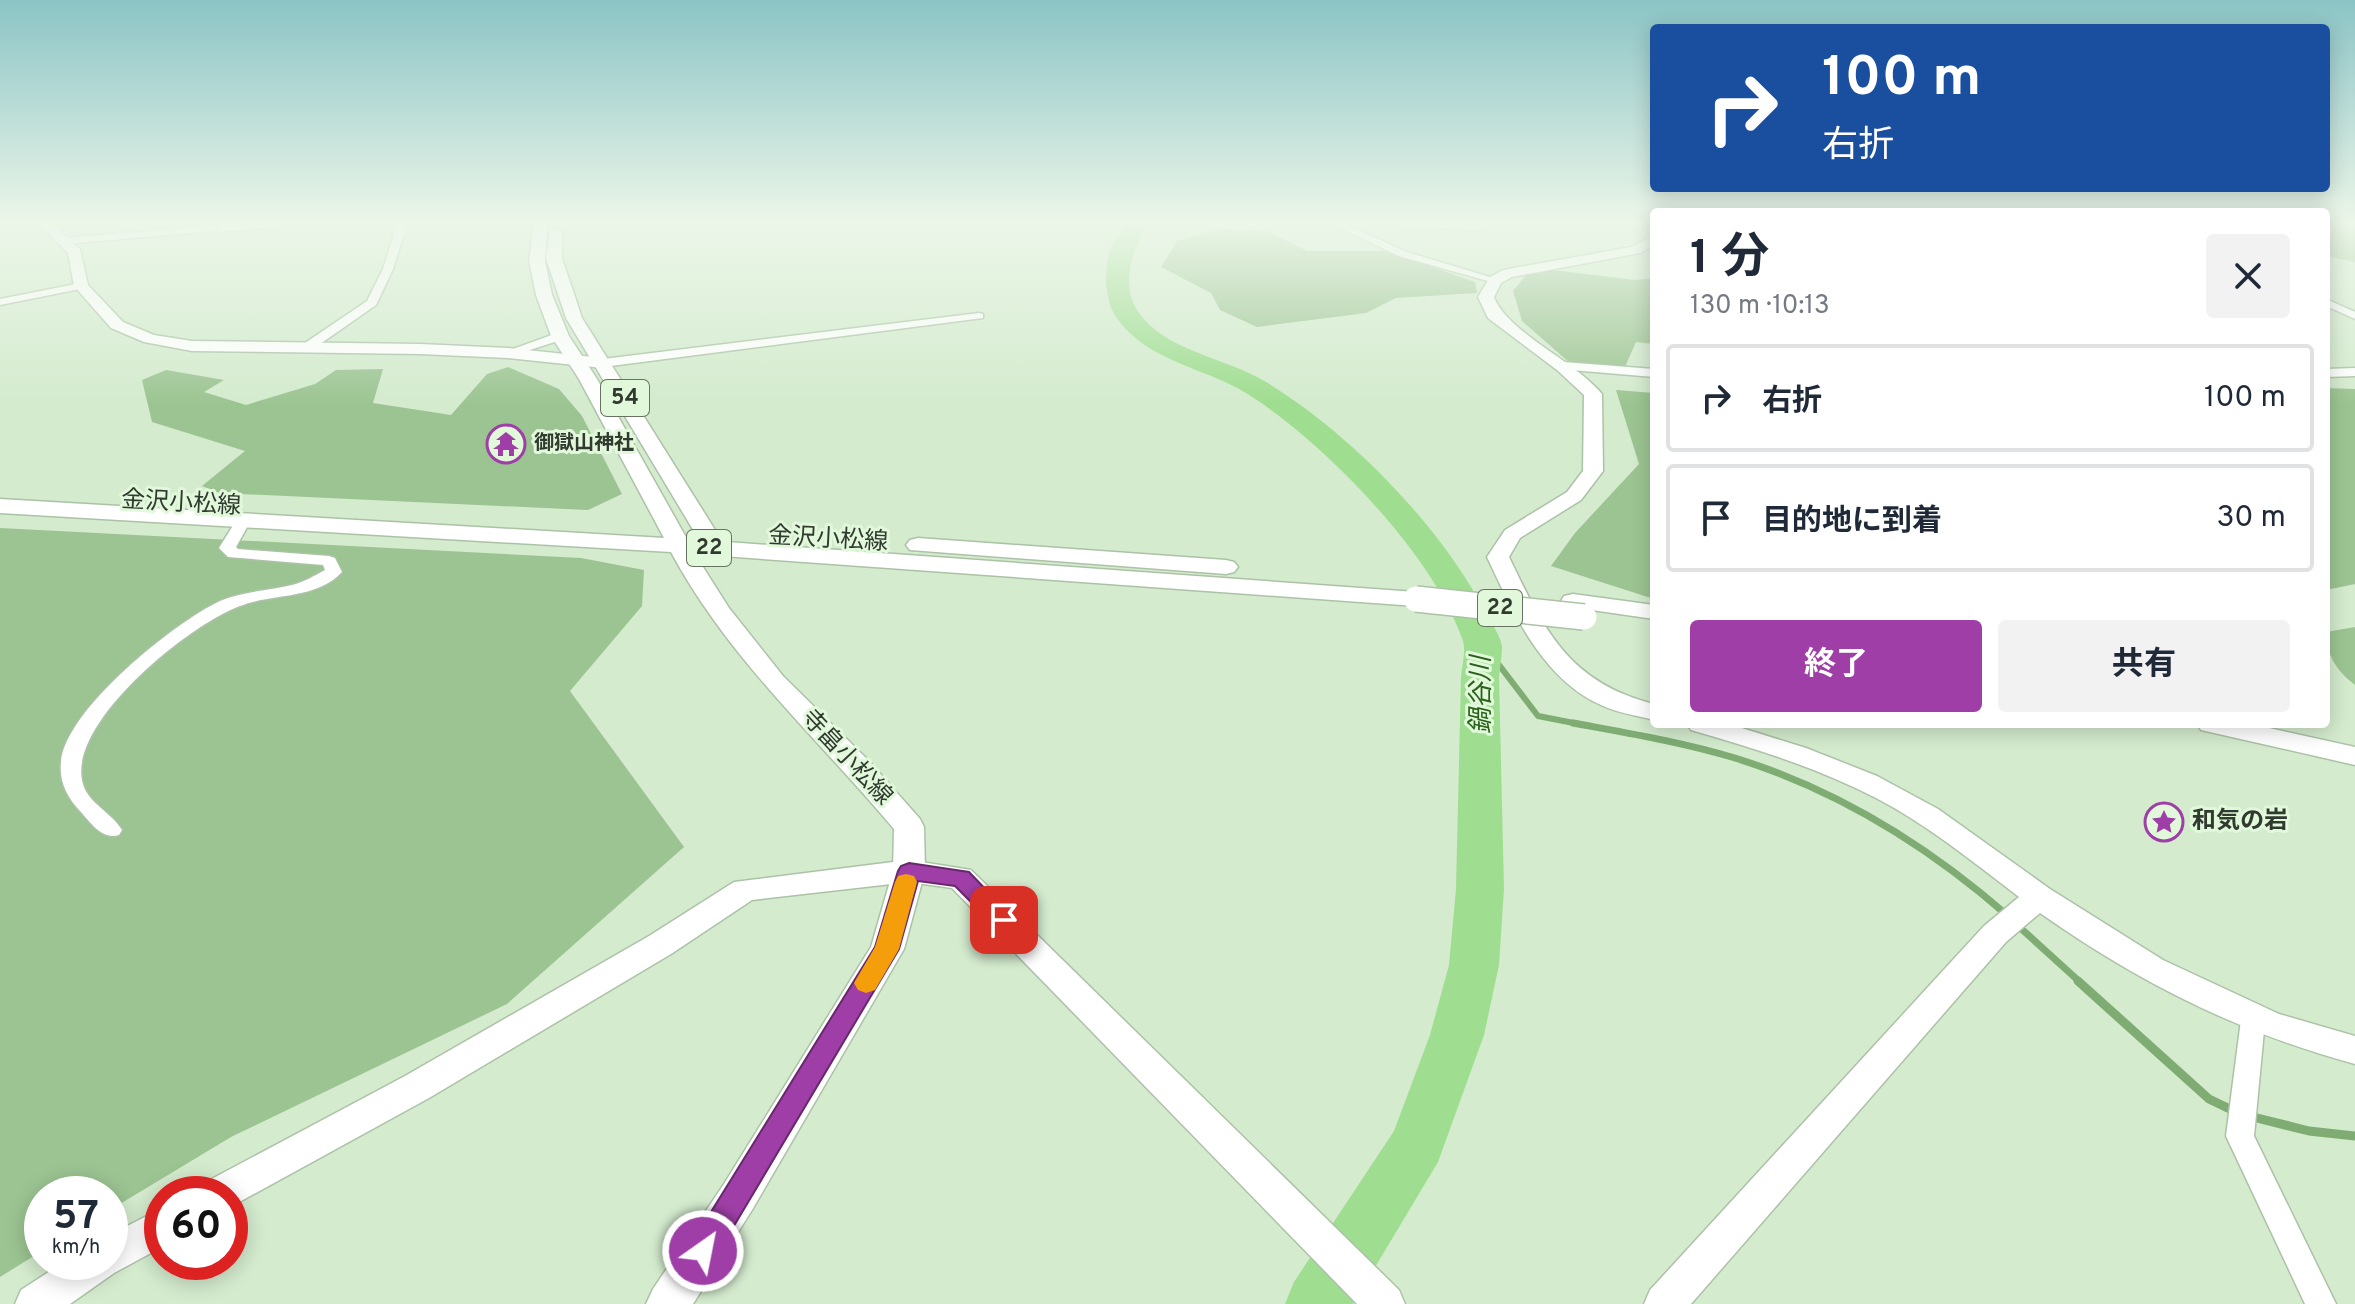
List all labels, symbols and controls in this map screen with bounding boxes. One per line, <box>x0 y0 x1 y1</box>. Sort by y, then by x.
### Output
text: 100 m <box>1822 45 1981 115</box>
icon: right <box>1690 56 1794 160</box>
text: 右折 <box>1822 124 1894 170</box>
text: 1 分 <box>1690 230 1769 290</box>
button: close <box>2206 234 2290 318</box>
text: 130 m · 10:13 <box>1690 290 1830 323</box>
icon: right <box>1694 376 1738 420</box>
road number: 54 <box>601 380 649 416</box>
text: 100 m <box>2204 380 2286 417</box>
text: 右折 <box>1762 384 1822 421</box>
temple icon: 御獄山神社 <box>485 423 527 465</box>
place label: 御獄山神社 <box>534 431 634 457</box>
street label: 金沢小松線 <box>120 486 242 522</box>
icon: arrive <box>1694 496 1738 540</box>
text: 30 m <box>2217 500 2286 537</box>
text: 目的地に到着 <box>1762 504 1942 541</box>
street label: 金沢小松線 <box>767 522 889 558</box>
road number: 22 <box>687 530 731 566</box>
road number: 22 <box>1478 590 1522 626</box>
button: 終了 <box>1690 620 1982 712</box>
button: 共有 <box>1998 620 2290 712</box>
water label: 鍋谷川 <box>1466 653 1499 734</box>
street label: 寺畠小松線 <box>794 704 898 812</box>
place icon: 和気の岩 <box>2143 801 2185 843</box>
place label: 和気の岩 <box>2192 807 2288 837</box>
pin <box>970 886 1038 954</box>
icon: arrive <box>982 898 1026 942</box>
speed limit sign: 60 <box>144 1176 248 1280</box>
text: 57 <box>53 1193 99 1243</box>
position arrow <box>661 1209 745 1293</box>
text: km/h <box>52 1235 100 1261</box>

